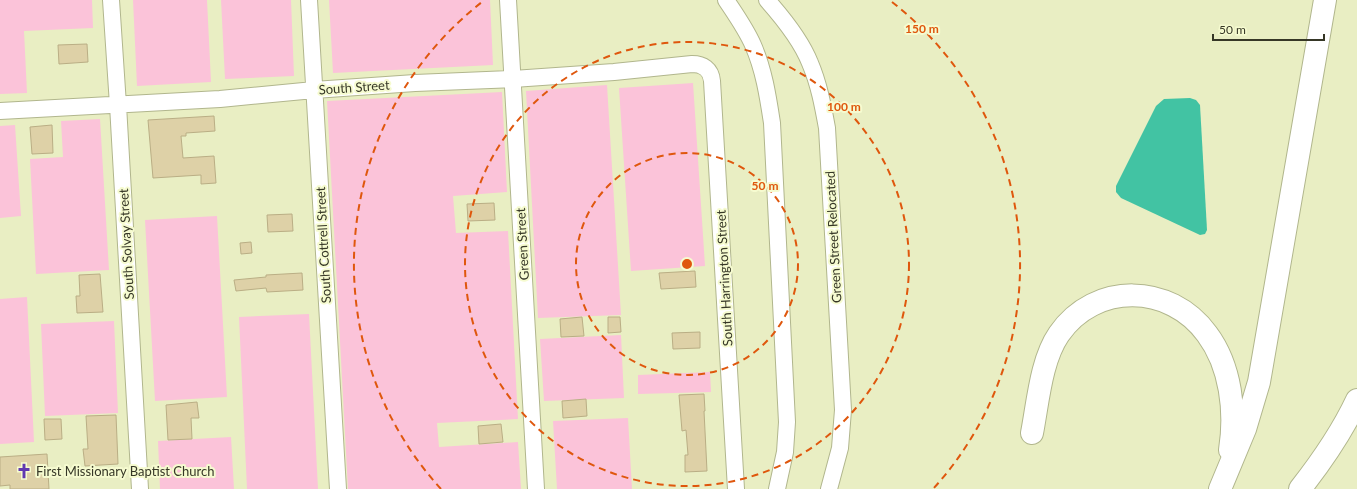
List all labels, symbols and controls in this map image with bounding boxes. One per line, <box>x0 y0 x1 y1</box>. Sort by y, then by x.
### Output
scale bar <box>1213 16 1324 42</box>
text: 150 m <box>905 21 939 36</box>
text: 50 m <box>1219 22 1246 37</box>
street label: South Street <box>318 77 390 97</box>
text: 100 m <box>827 99 861 114</box>
street label: Green Street Relocated <box>822 171 844 303</box>
text: 50 m <box>752 178 778 193</box>
street label: South Cottrell Street <box>312 186 334 304</box>
street label: South Solvay Street <box>115 188 137 300</box>
street label: Green Street <box>512 207 532 281</box>
street label: South Harrington Street <box>712 209 736 347</box>
centre of rings <box>680 257 694 271</box>
church icon: First Missionary Baptist Church <box>15 462 33 480</box>
place label: First Missionary Baptist Church <box>36 463 214 479</box>

